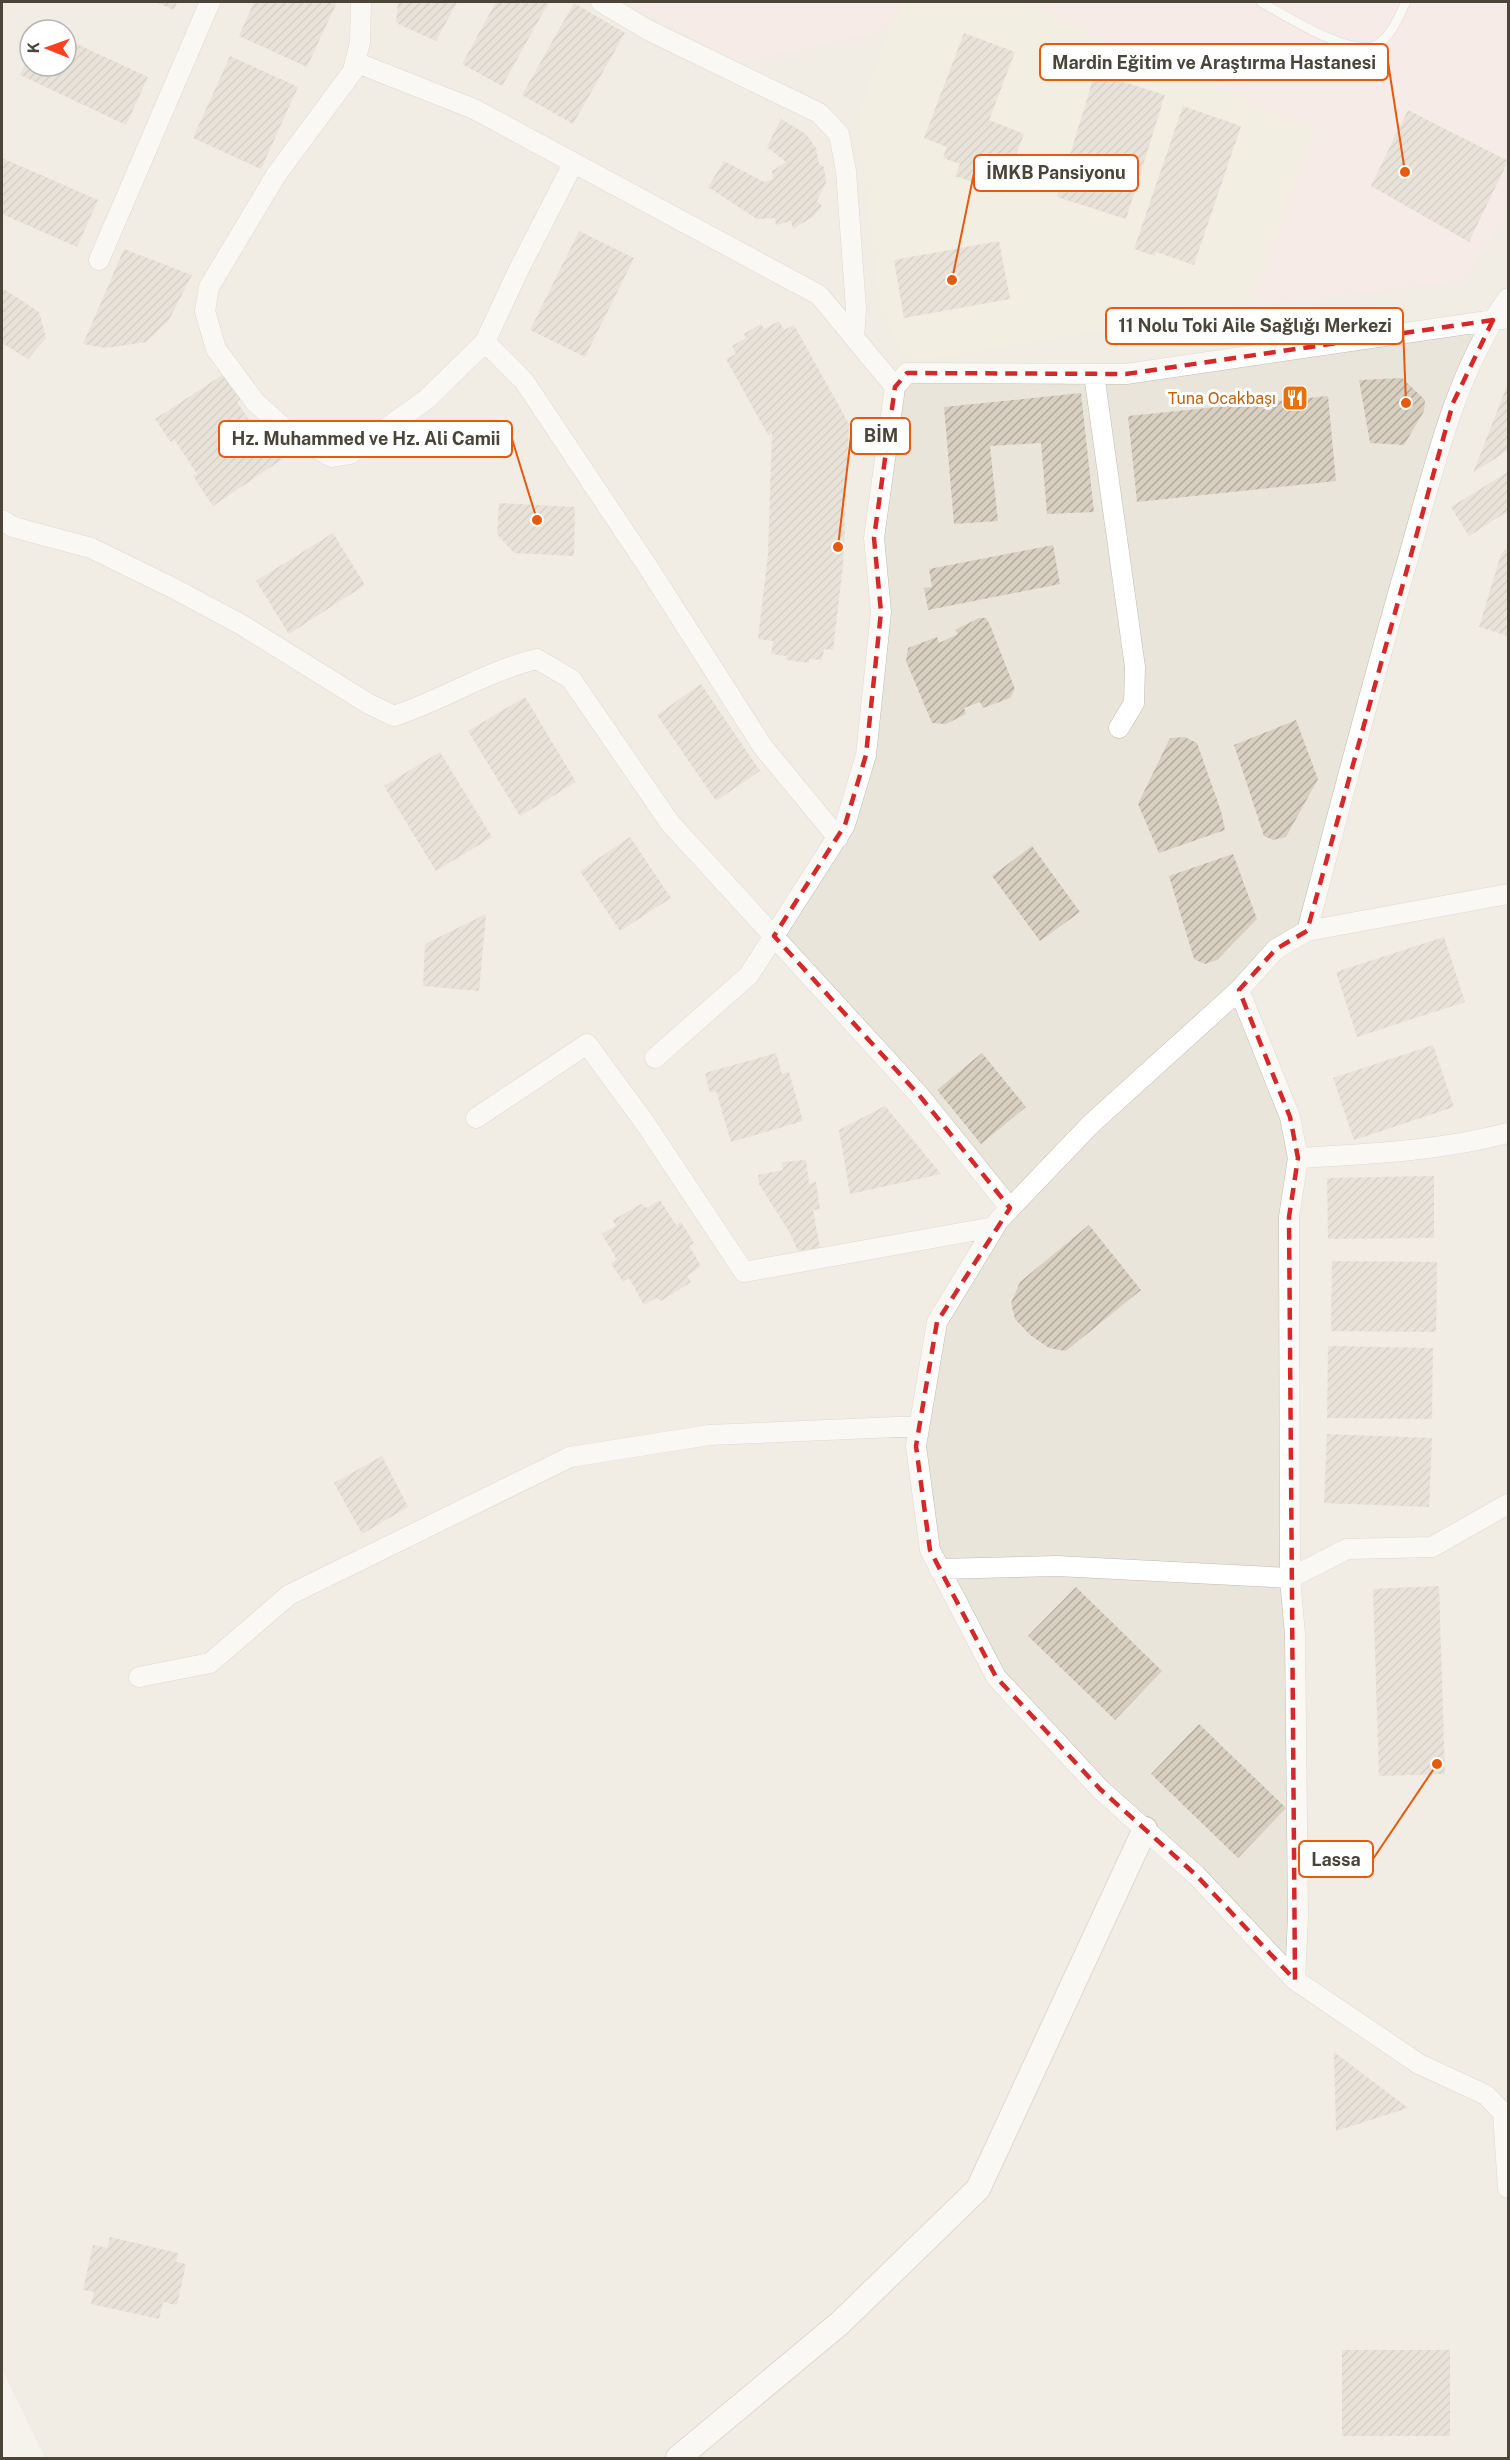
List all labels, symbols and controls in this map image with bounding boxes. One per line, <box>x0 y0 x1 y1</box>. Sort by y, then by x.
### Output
north arrow <box>18 18 78 78</box>
text: K <box>24 41 43 54</box>
callout: Mardin Eğitim ve Araştırma Hastanesi <box>1040 44 1388 80</box>
text: Mardin Eğitim ve Araştırma Hastanesi <box>1052 52 1376 73</box>
callout: İMKB Pansiyonu <box>974 155 1138 191</box>
text: İMKB Pansiyonu <box>986 161 1126 183</box>
callout: 11 Nolu Toki Aile Sağlığı Merkezi <box>1106 308 1403 344</box>
text: 11 Nolu Toki Aile Sağlığı Merkezi <box>1118 315 1392 336</box>
restaurant icon: Tuna Ocakbaşı <box>1280 383 1310 413</box>
place label: Tuna Ocakbaşı <box>1168 389 1276 408</box>
callout: BİM <box>851 418 910 454</box>
callout: Hz. Muhammed ve Hz. Ali Camii <box>219 421 512 457</box>
text: BİM <box>864 424 898 446</box>
text: Hz. Muhammed ve Hz. Ali Camii <box>232 428 500 449</box>
callout: Lassa <box>1299 1841 1373 1877</box>
text: Lassa <box>1311 1849 1361 1870</box>

